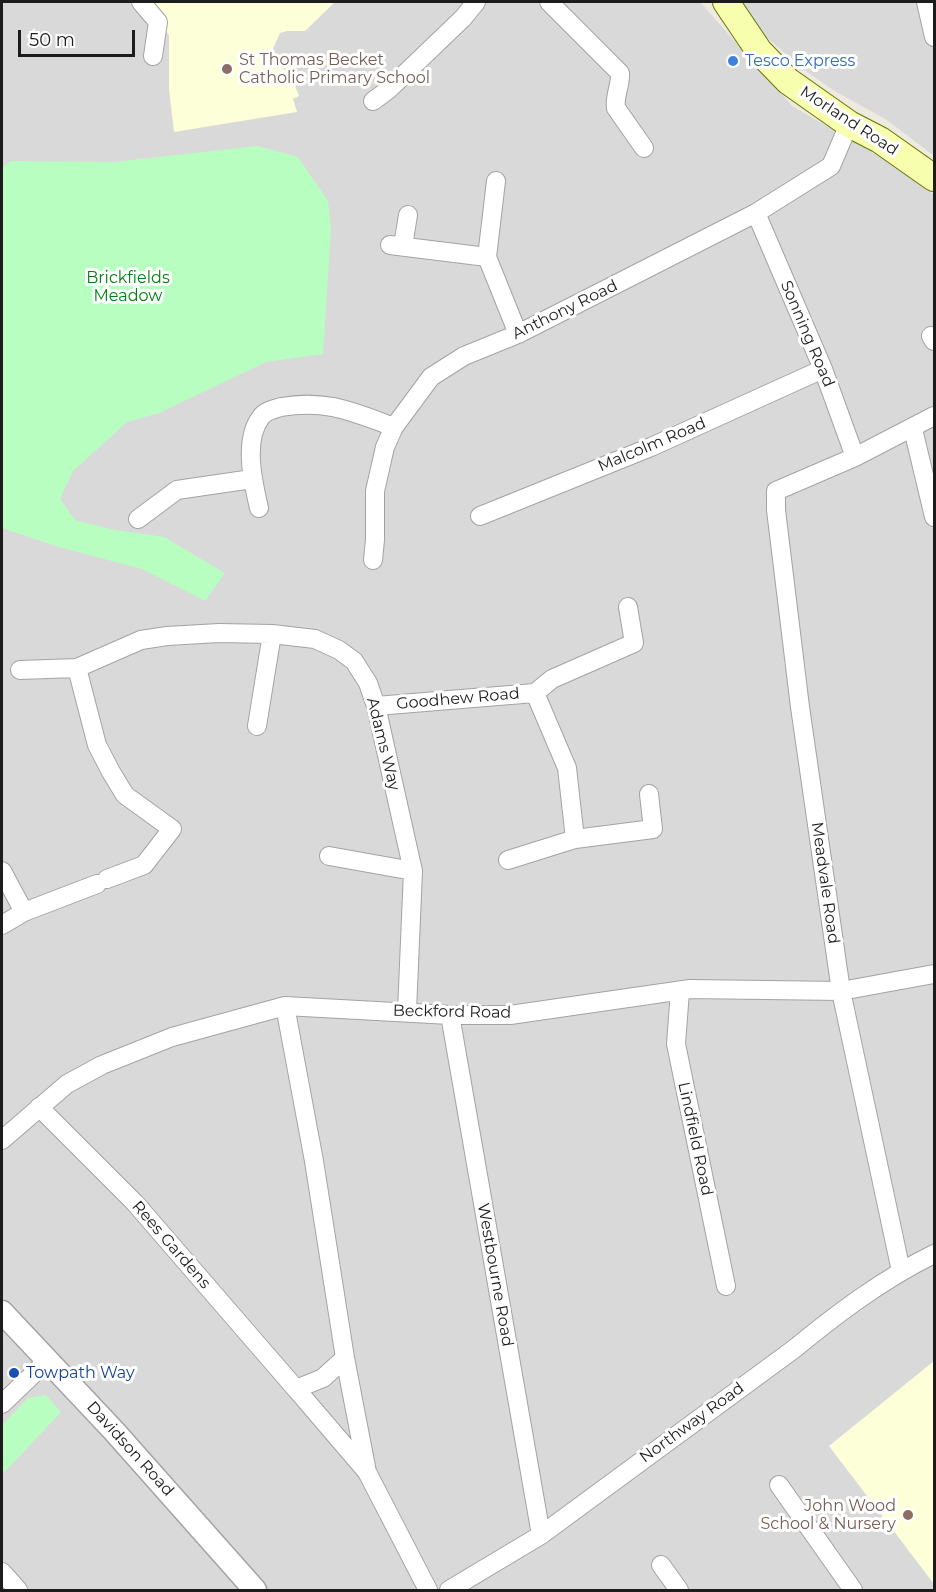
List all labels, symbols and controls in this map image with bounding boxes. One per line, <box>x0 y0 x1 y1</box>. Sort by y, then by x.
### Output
scale bar <box>21 18 138 56</box>
text: 50 m <box>29 29 75 51</box>
place label: St Thomas Becket Catholic Primary School <box>239 50 430 88</box>
place label: Tesco Express <box>745 51 855 71</box>
marker: Tesco Express <box>726 54 740 68</box>
marker: St Thomas Becket Catholic Primary School <box>220 62 234 76</box>
street label: Morland Road <box>796 82 902 160</box>
park label: Brickfields Meadow <box>86 268 170 306</box>
street label: Anthony Road <box>509 276 621 344</box>
street label: Sonning Road <box>776 278 838 390</box>
street label: Malcolm Road <box>595 414 709 476</box>
street label: Goodhew Road <box>396 684 520 714</box>
street label: Adams Way <box>362 695 404 793</box>
street label: Meadvale Road <box>807 821 843 945</box>
street label: Beckford Road <box>393 1001 511 1023</box>
street label: Lindfield Road <box>674 1080 716 1198</box>
street label: Rees Gardens <box>128 1197 214 1293</box>
street label: Westbourne Road <box>473 1202 517 1348</box>
place label: Towpath Way <box>26 1363 135 1383</box>
marker: Towpath Way <box>7 1366 21 1380</box>
street label: Northway Road <box>636 1379 748 1467</box>
street label: Davidson Road <box>82 1398 178 1500</box>
place label: John Wood School & Nursery <box>760 1496 896 1534</box>
marker: John Wood School & Nursery <box>901 1508 915 1522</box>

